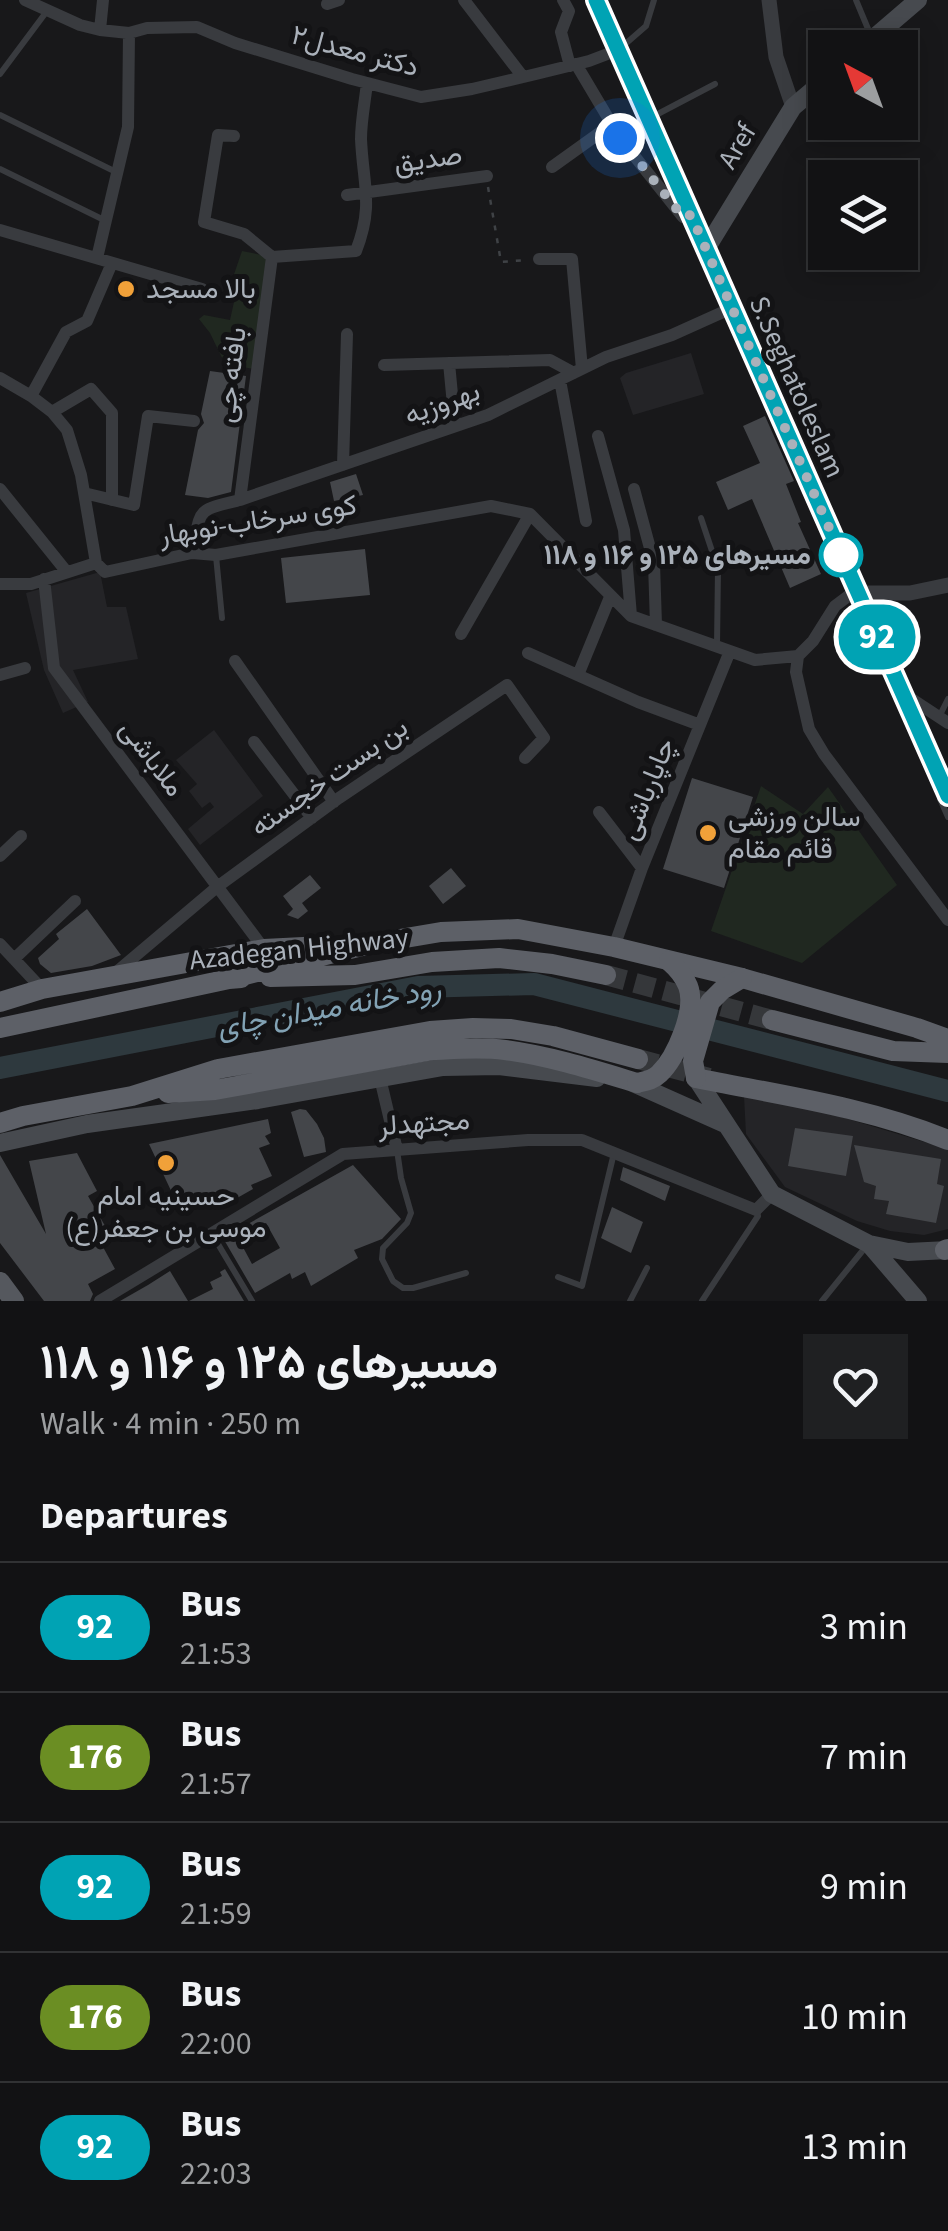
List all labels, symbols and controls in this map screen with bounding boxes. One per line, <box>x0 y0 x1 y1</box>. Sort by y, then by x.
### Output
street label: دکتر معدل۲ <box>287 15 423 87</box>
north arrow <box>808 30 918 140</box>
map controls <box>808 30 918 270</box>
your location <box>595 113 645 163</box>
street label: Aref <box>708 115 767 176</box>
street label: صدیق <box>391 134 465 184</box>
button: layers <box>808 160 918 270</box>
place label: بالا مسجد <box>146 269 256 309</box>
marker: بالا مسجد <box>115 278 137 300</box>
street label: S.Seghatoleslam <box>739 290 855 484</box>
street label: بافته چی <box>205 325 257 425</box>
street label: بهروزیه <box>399 371 485 435</box>
street label: کوی سرخاب-نوبهار <box>155 485 360 556</box>
marker: مسیرهای ۱۲۵ و ۱۱۶ و ۱۱۸ <box>820 534 862 576</box>
place label: مسیرهای ۱۲۵ و ۱۱۶ و ۱۱۸ <box>544 535 811 575</box>
line badge: 92 <box>832 604 922 670</box>
text: 92 <box>859 612 895 662</box>
street label: بن بست خجسته <box>242 708 416 846</box>
street label: ملاباشی <box>110 711 194 805</box>
street label: چاپارباشی <box>608 732 686 846</box>
place label: سالن ورزشی قائم مقام <box>728 797 861 869</box>
marker: سالن ورزشی قائم مقام <box>697 822 719 844</box>
street label: Azadegan Highway <box>188 918 410 980</box>
water label: رود خانه میدان چای <box>214 967 444 1049</box>
street label: مجتهدلر <box>376 1100 471 1146</box>
marker: حسینیه امام موسی بن جعفر(ع) <box>155 1152 177 1174</box>
place label: حسینیه امام موسی بن جعفر(ع) <box>65 1176 267 1248</box>
text: مسیرهای ۱۲۵ و ۱۱۶ و ۱۱۸ <box>40 1329 498 1397</box>
button: heart <box>803 1334 908 1439</box>
text: Walk · 4 min · 250 m <box>40 1401 301 1447</box>
text: Departures <box>40 1489 228 1543</box>
text: Bus <box>180 1577 241 1631</box>
text: 3 min <box>820 1600 908 1654</box>
text: 92 <box>77 1602 113 1652</box>
text: 21:53 <box>180 1631 252 1677</box>
text: Bus <box>180 1707 241 1761</box>
text: 7 min <box>820 1730 908 1784</box>
text: 176 <box>67 1732 123 1782</box>
text: 21:57 <box>180 1761 252 1807</box>
text: Bus <box>180 1837 241 1891</box>
text: 9 min <box>820 1860 908 1914</box>
text: 92 <box>77 1862 113 1912</box>
text: 21:59 <box>180 1891 252 1937</box>
text: Bus <box>180 1967 241 2021</box>
text: 10 min <box>801 1990 908 2044</box>
text: 176 <box>67 1992 123 2042</box>
text: 22:00 <box>180 2021 252 2067</box>
text: Bus <box>180 2097 241 2151</box>
text: 13 min <box>801 2120 908 2174</box>
text: 92 <box>77 2122 113 2172</box>
text: 22:03 <box>180 2151 252 2197</box>

